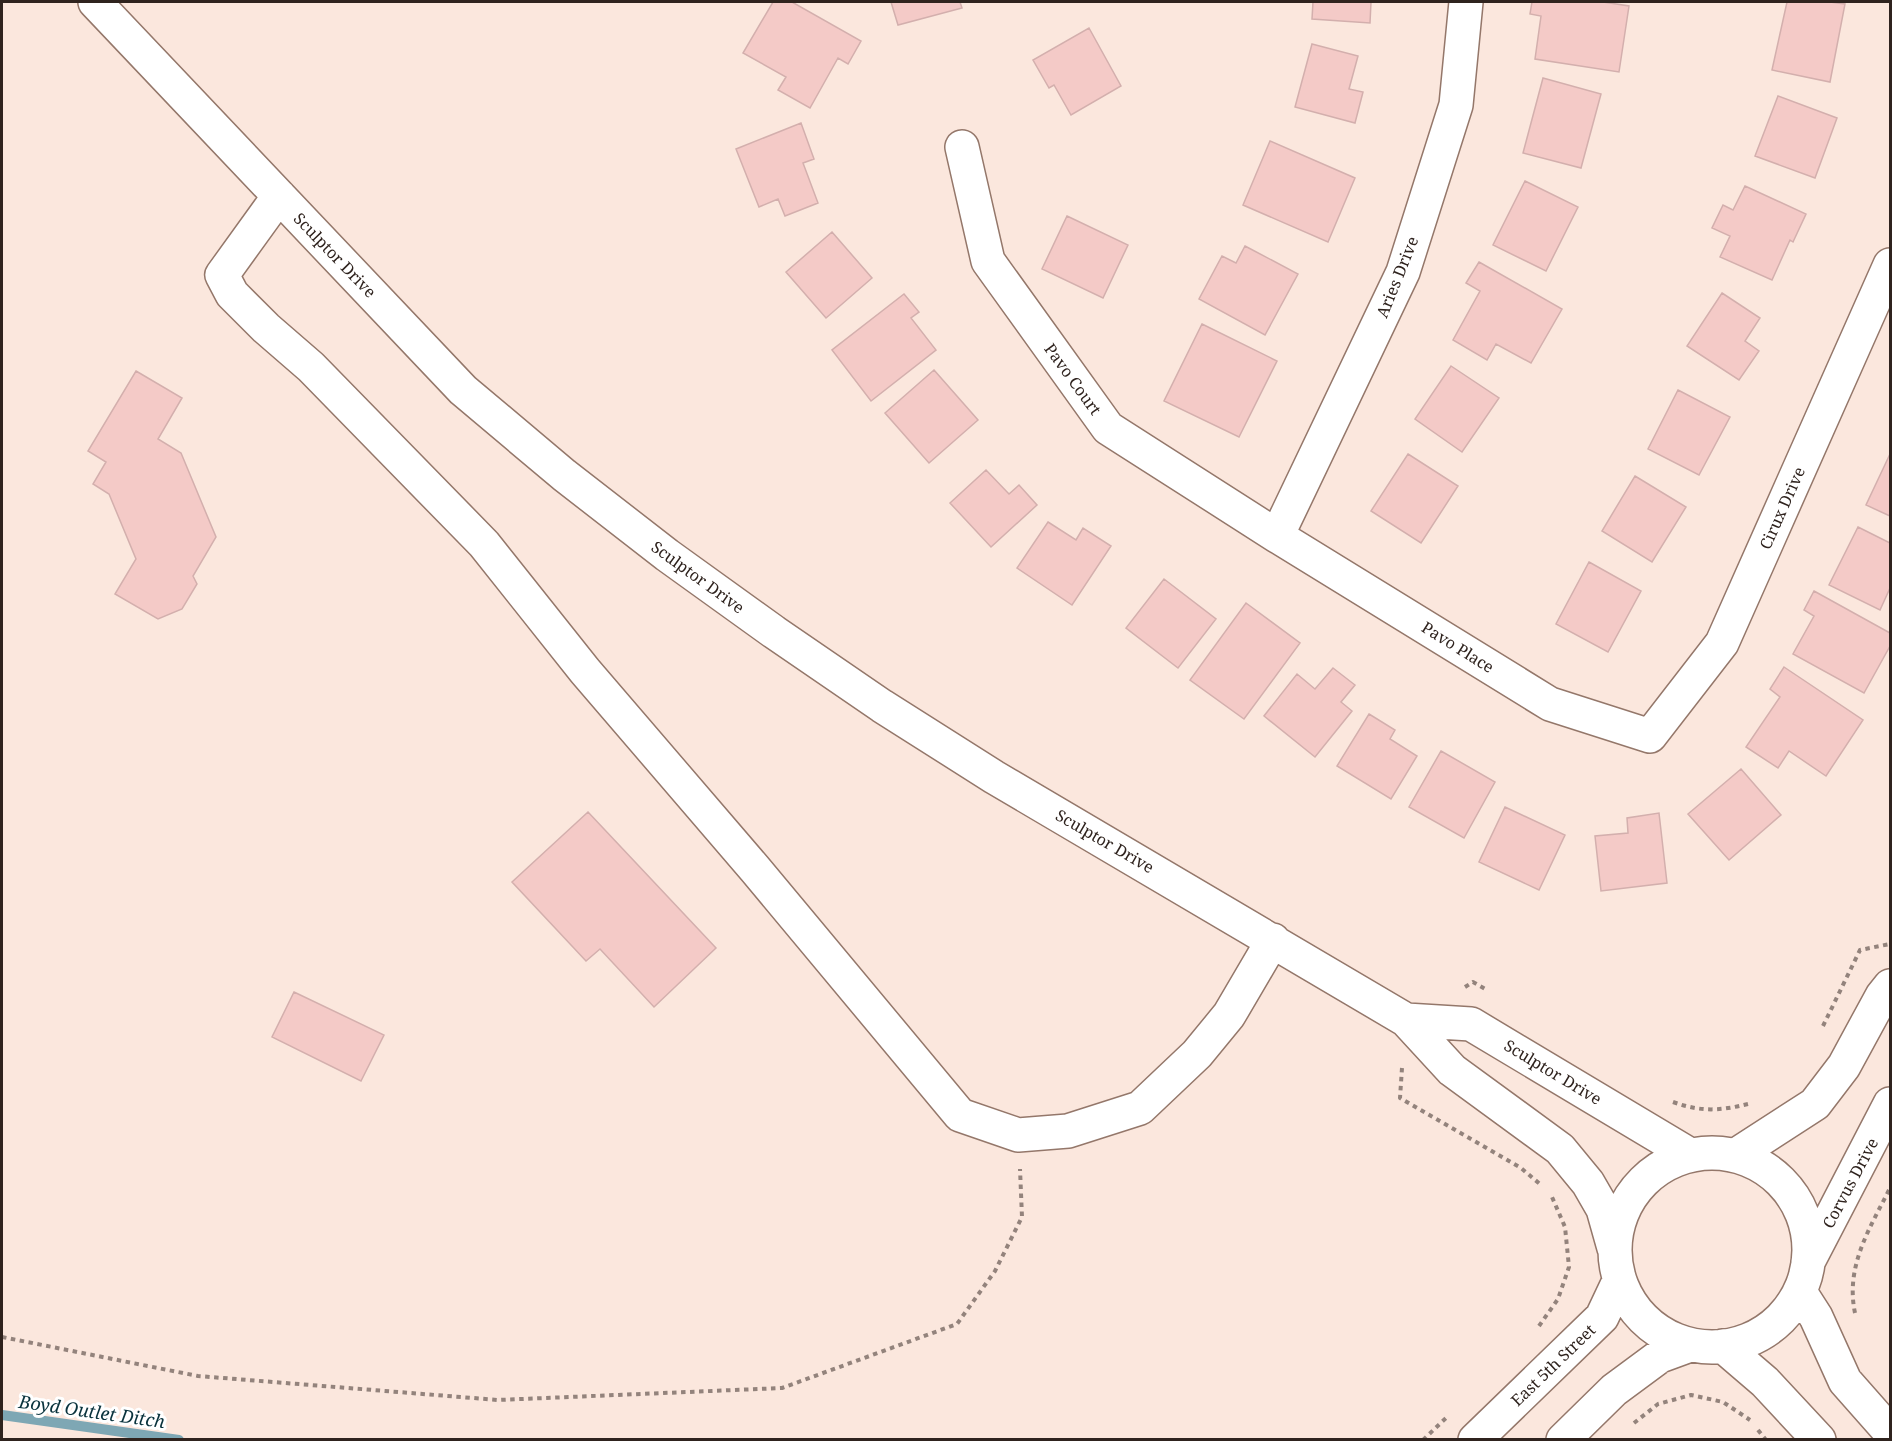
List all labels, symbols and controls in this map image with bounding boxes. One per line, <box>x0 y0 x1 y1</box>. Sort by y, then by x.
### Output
street label: Sculptor Drive <box>289 208 381 302</box>
street label: Aries Drive <box>1371 233 1423 321</box>
street label: Pavo Court <box>1039 339 1107 420</box>
street label: Cirux Drive <box>1754 463 1810 553</box>
street label: Sculptor Drive <box>647 536 749 618</box>
street label: Pavo Place <box>1418 616 1498 678</box>
street label: Sculptor Drive <box>1052 804 1158 878</box>
street label: Sculptor Drive <box>1500 1034 1606 1110</box>
street label: Corvus Drive <box>1817 1134 1883 1232</box>
street label: East 5th Street <box>1506 1319 1600 1411</box>
water label: Boyd Outlet Ditch <box>16 1389 167 1433</box>

